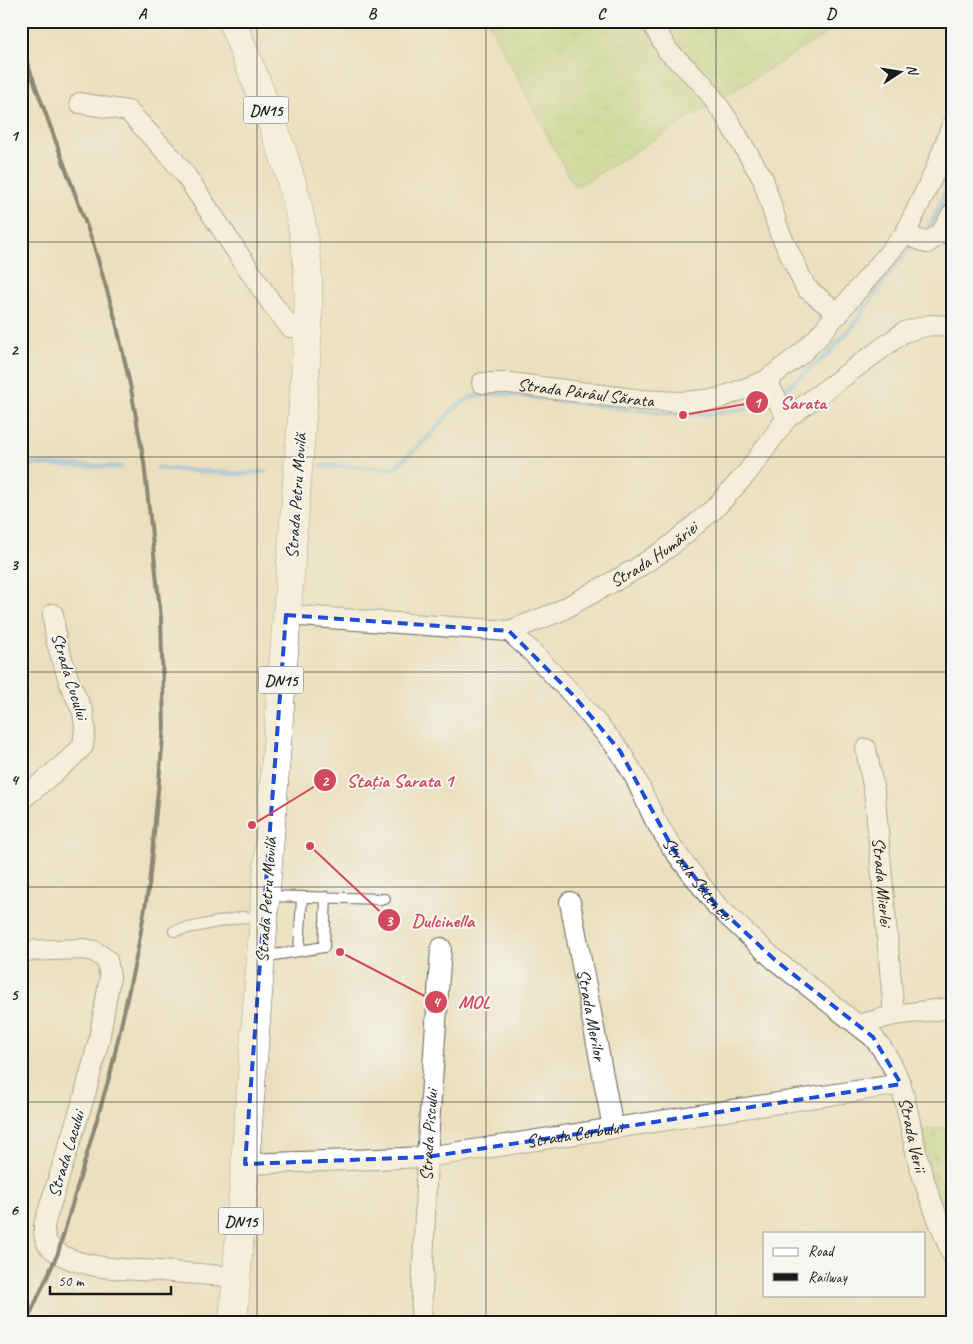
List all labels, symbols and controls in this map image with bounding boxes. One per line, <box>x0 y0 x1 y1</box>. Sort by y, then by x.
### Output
text: A <box>138 4 148 24</box>
text: B <box>368 4 378 24</box>
text: C <box>597 4 607 24</box>
text: D <box>826 4 837 24</box>
north arrow <box>876 48 926 98</box>
text: N <box>903 63 922 78</box>
road number: DN15 <box>244 96 288 124</box>
text: 1 <box>10 126 19 146</box>
text: 2 <box>10 340 19 360</box>
street label: Strada Pârâul Sărata <box>516 373 656 412</box>
callout: Sarata <box>744 385 836 419</box>
text: Sarata <box>780 391 828 415</box>
text: 1 <box>754 394 763 413</box>
street label: Strada Petru Movilă <box>281 431 311 559</box>
street label: Strada Humăriei <box>606 515 704 592</box>
text: 3 <box>10 555 19 575</box>
street label: Strada Cucului <box>46 630 94 724</box>
road number: DN15 <box>258 666 304 694</box>
callout: Stația Sarata 1 <box>312 763 464 797</box>
text: Stația Sarata 1 <box>347 769 456 793</box>
text: 4 <box>10 770 19 790</box>
text: 2 <box>322 772 330 791</box>
street label: Strada Sătencei <box>658 833 739 927</box>
street label: Strada Petru Movilă <box>251 835 281 963</box>
street label: Strada Mierlei <box>868 837 897 930</box>
callout: Dulcinella <box>377 903 484 937</box>
text: Dulcinella <box>412 909 476 933</box>
text: 3 <box>386 912 394 931</box>
street label: Strada Merilor <box>572 967 611 1064</box>
text: 5 <box>11 985 20 1005</box>
callout: MOL <box>423 985 500 1019</box>
text: MOL <box>458 990 491 1014</box>
text: 4 <box>433 993 442 1012</box>
street label: Strada Piscului <box>415 1086 443 1182</box>
street label: Strada Verii <box>894 1095 933 1177</box>
street label: Strada Lacului <box>42 1106 90 1200</box>
street label: Strada Cerbului <box>525 1116 626 1153</box>
text: 6 <box>10 1200 19 1220</box>
road number: DN15 <box>218 1208 264 1234</box>
legend <box>763 1232 926 1296</box>
text: Road <box>808 1242 835 1261</box>
scale bar <box>50 1264 171 1296</box>
text: Railway <box>808 1268 849 1287</box>
text: 50 m <box>58 1272 85 1291</box>

